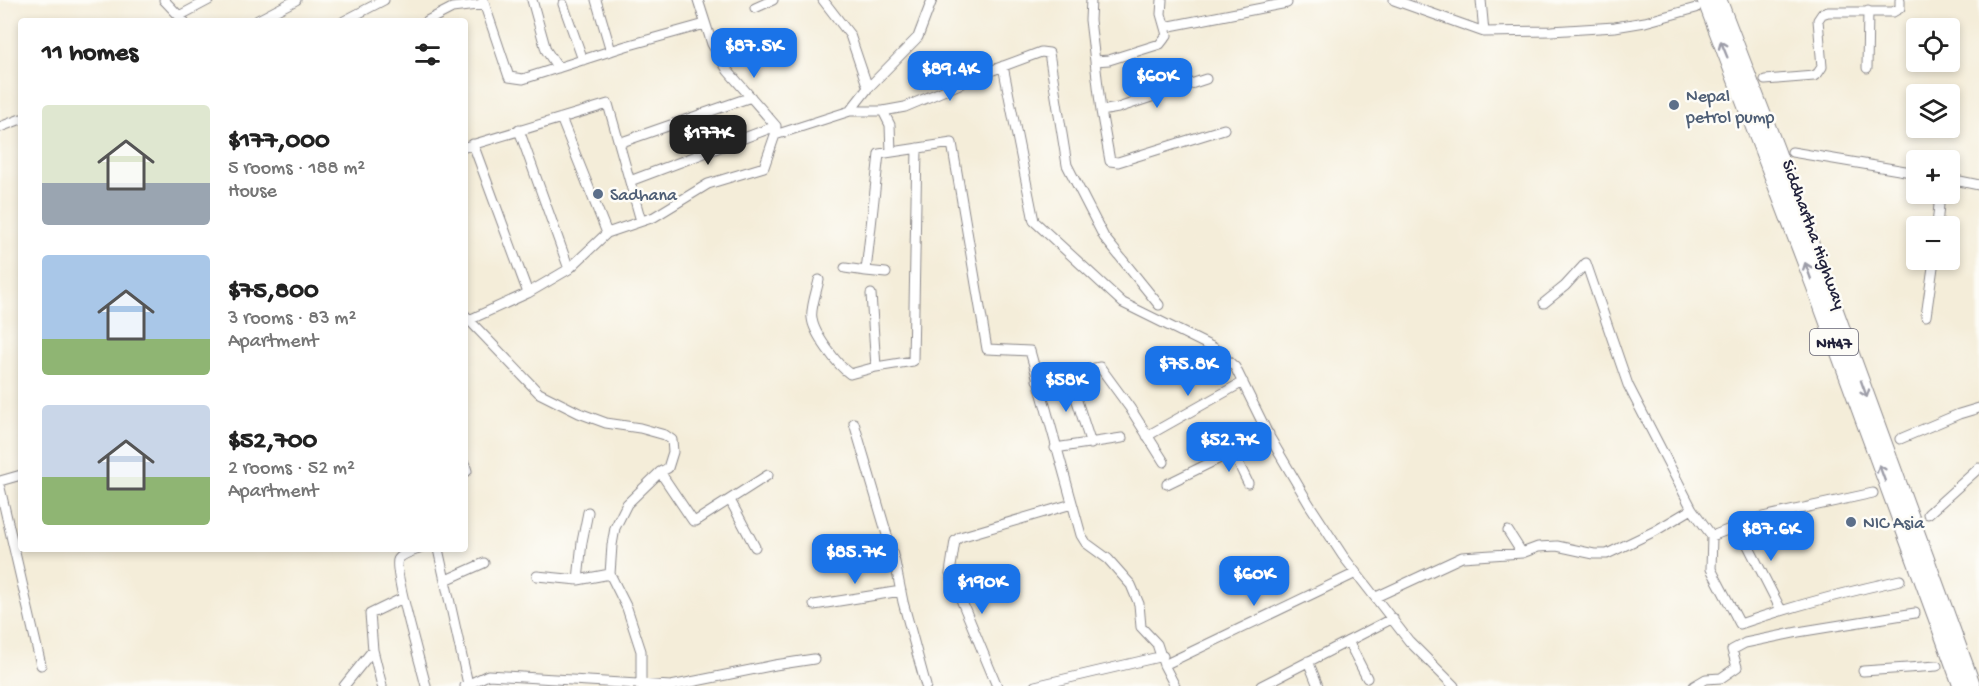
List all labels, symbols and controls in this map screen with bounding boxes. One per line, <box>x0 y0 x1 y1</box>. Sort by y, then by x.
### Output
map controls <box>1906 18 1960 270</box>
button: locate <box>1906 18 1960 72</box>
pin: $87.5K <box>705 28 803 79</box>
text: $87.5K <box>725 36 783 59</box>
icon: filters <box>411 38 444 71</box>
text: 11 homes <box>42 39 138 70</box>
one-way arrow <box>1718 40 1729 59</box>
pin: $89.4K <box>901 51 999 102</box>
pin: $60K <box>1121 58 1193 109</box>
text: $89.4K <box>922 59 978 82</box>
text: $60K <box>1136 66 1178 89</box>
button: layers <box>1906 84 1960 138</box>
place label: Nepal petrol pump <box>1685 87 1775 129</box>
marker: Nepal petrol pump <box>1667 98 1681 112</box>
pin: $177K <box>666 115 750 166</box>
text: $177K <box>684 123 732 146</box>
text: $177,000 <box>228 127 330 158</box>
icon: home <box>90 129 162 201</box>
button: + <box>1906 150 1960 204</box>
street label: Siddhartha Highway <box>1776 157 1850 313</box>
text: 5 rooms · 188 m² <box>228 158 365 181</box>
text: House <box>228 181 277 204</box>
place label: Sadhana <box>610 186 678 207</box>
marker: Sadhana <box>591 187 605 201</box>
button: − <box>1906 216 1960 270</box>
one-way arrow <box>1802 262 1813 281</box>
text: $75,800 <box>228 277 319 308</box>
icon: home <box>90 279 162 351</box>
text: 3 rooms · 83 m² <box>228 308 356 331</box>
road number: NH47 <box>1810 329 1858 355</box>
text: Apartment <box>228 331 318 354</box>
pin: $75.8K <box>1139 346 1237 397</box>
text: $75.8K <box>1159 354 1217 377</box>
pin: $58K <box>1030 362 1102 413</box>
text: $58K <box>1045 370 1087 393</box>
one-way arrow <box>1860 379 1871 398</box>
pin: $52.7K <box>1180 422 1278 473</box>
text: $52,700 <box>228 427 317 458</box>
icon: home <box>90 429 162 501</box>
text: $52.7K <box>1200 430 1258 453</box>
text: 2 rooms · 52 m² <box>228 458 355 481</box>
one-way arrow <box>1876 465 1887 483</box>
text: Apartment <box>228 481 318 504</box>
pin: $87.6K <box>1722 511 1820 562</box>
place label: NIC Asia <box>1863 514 1925 535</box>
marker: NIC Asia <box>1844 515 1858 529</box>
text: $87.6K <box>1742 519 1800 542</box>
pin: $85.7K <box>806 534 904 585</box>
text: $85.7K <box>826 542 884 565</box>
pin: $60K <box>1218 556 1290 607</box>
pin: $190K <box>940 564 1024 615</box>
text: $60K <box>1233 564 1275 587</box>
text: $190K <box>957 572 1007 595</box>

